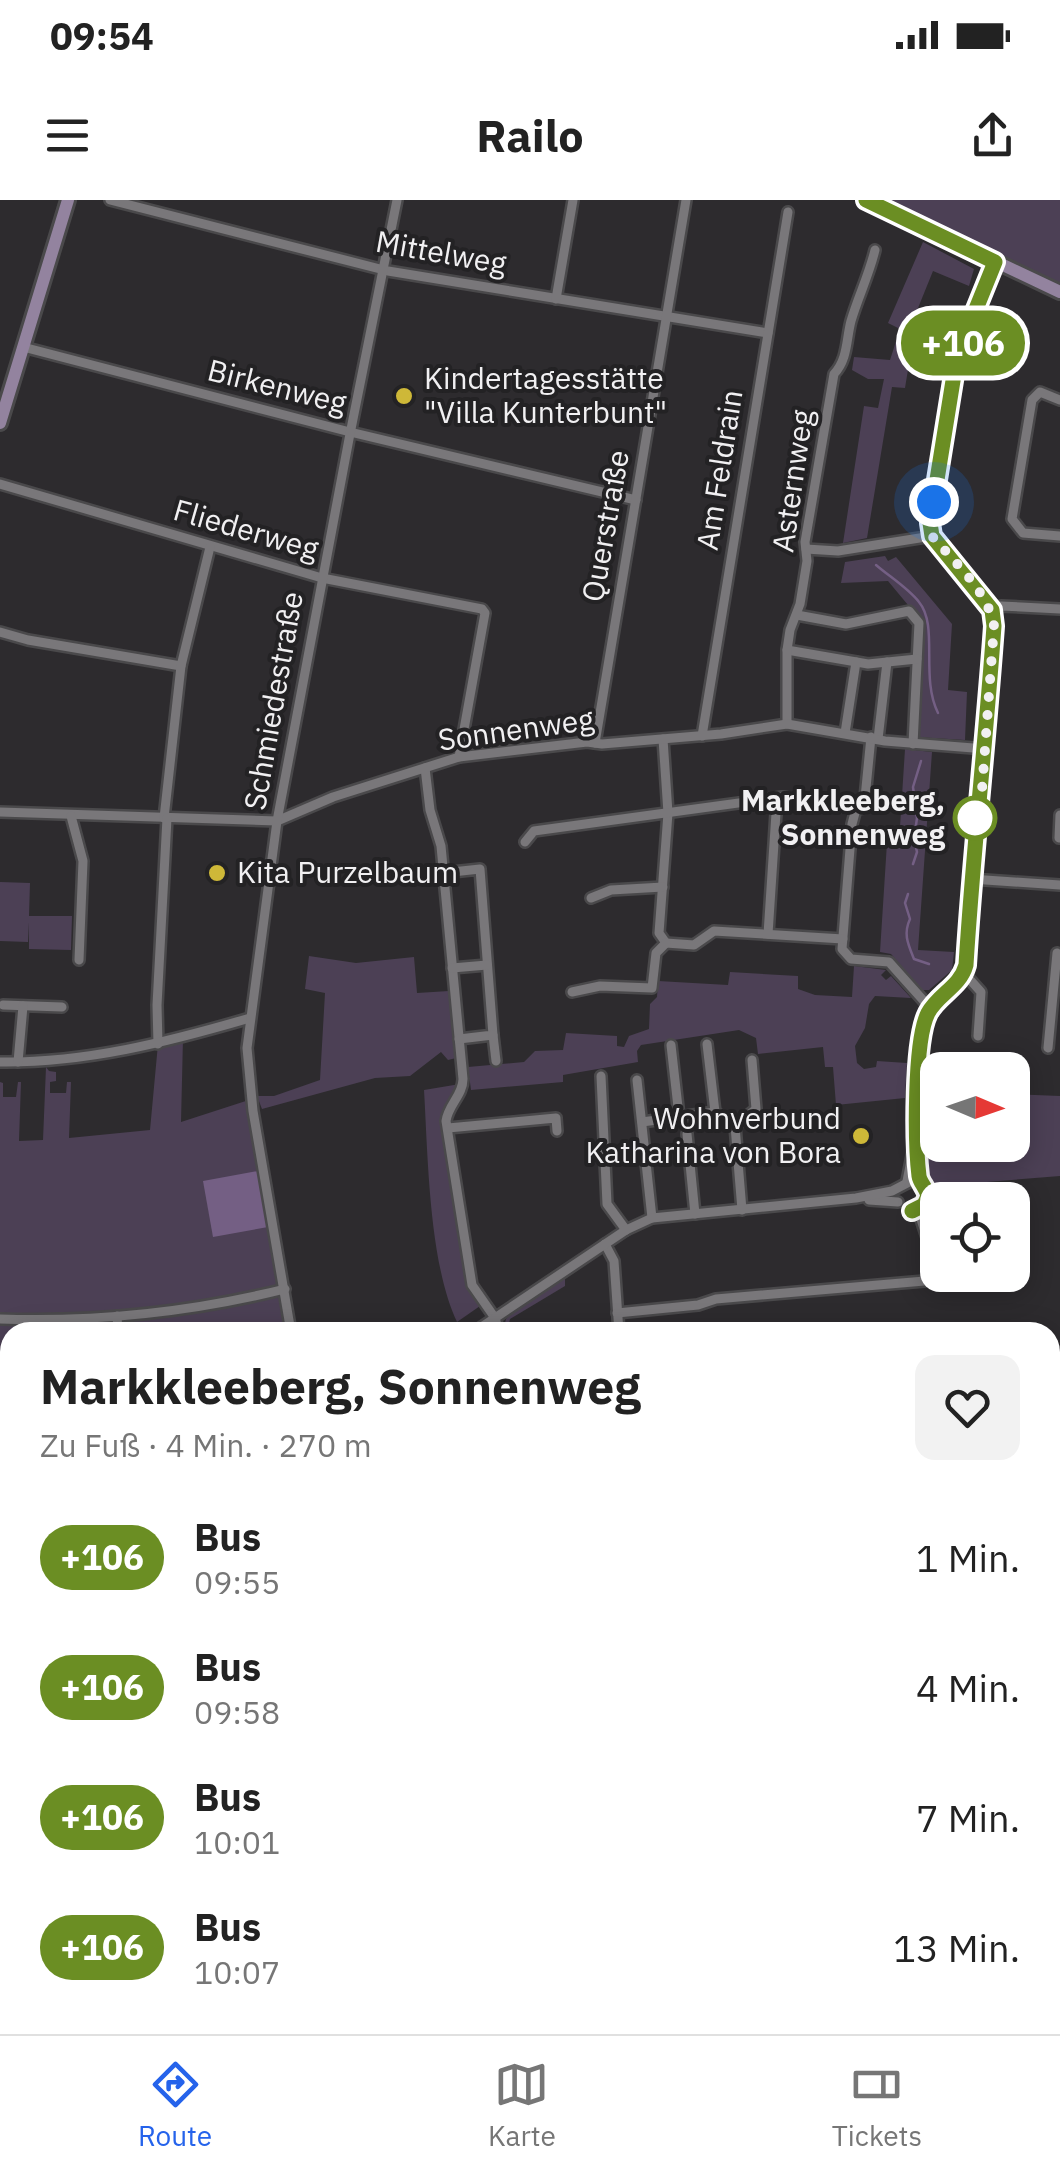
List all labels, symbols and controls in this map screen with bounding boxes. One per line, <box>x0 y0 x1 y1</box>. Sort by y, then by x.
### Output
text: 09:54 <box>50 11 154 60</box>
text: Railo <box>476 106 584 164</box>
icon: menu <box>40 108 95 163</box>
icon: share <box>965 108 1020 163</box>
street label: Mittelweg <box>373 221 510 282</box>
line badge: +106 <box>893 310 1033 376</box>
text: +106 <box>921 320 1005 366</box>
street label: Birkenweg <box>204 349 351 422</box>
place label: Kindertagesstätte "Villa Kunterbunt" <box>424 358 667 431</box>
marker: Kindertagesstätte "Villa Kunterbunt" <box>393 385 415 407</box>
street label: Am Feldrain <box>687 387 750 553</box>
street label: Asternweg <box>762 407 821 555</box>
street label: Querstraße <box>572 447 637 605</box>
your location <box>909 477 959 527</box>
street label: Fliederweg <box>169 489 324 568</box>
street label: Schmiedestraße <box>234 588 311 813</box>
street label: Sonnenweg <box>435 698 596 759</box>
place label: Markkleeberg, Sonnenweg <box>741 780 945 853</box>
marker: Markkleeberg, Sonnenweg <box>954 797 996 839</box>
place label: Kita Purzelbaum <box>237 852 458 891</box>
marker: Kita Purzelbaum <box>206 862 228 884</box>
north arrow <box>920 1052 1030 1162</box>
map controls <box>920 1052 1030 1292</box>
place label: Wohnverbund Katharina von Bora <box>585 1098 841 1171</box>
marker: Wohnverbund Katharina von Bora <box>850 1125 872 1147</box>
button: locate <box>920 1182 1030 1292</box>
text: Markkleeberg, Sonnenweg <box>40 1355 641 1417</box>
button: heart <box>915 1355 1020 1460</box>
text: Zu Fuß · 4 Min. · 270 m <box>40 1424 372 1466</box>
text: Bus <box>194 1512 261 1561</box>
text: 1 Min. <box>916 1533 1020 1582</box>
text: +106 <box>60 1534 144 1580</box>
text: 09:55 <box>194 1561 280 1603</box>
text: Bus <box>194 1642 261 1691</box>
text: 4 Min. <box>916 1663 1020 1712</box>
text: +106 <box>60 1664 144 1710</box>
text: 09:58 <box>194 1691 280 1733</box>
text: Bus <box>194 1772 261 1821</box>
text: 7 Min. <box>916 1793 1020 1842</box>
text: +106 <box>60 1794 144 1840</box>
text: 10:01 <box>194 1821 280 1863</box>
text: Bus <box>194 1902 261 1951</box>
text: 13 Min. <box>893 1923 1020 1972</box>
text: +106 <box>60 1924 144 1970</box>
text: 10:07 <box>194 1951 280 1993</box>
tab: Route <box>138 2057 212 2154</box>
tab: Karte <box>488 2057 556 2154</box>
tab: Tickets <box>832 2057 922 2154</box>

